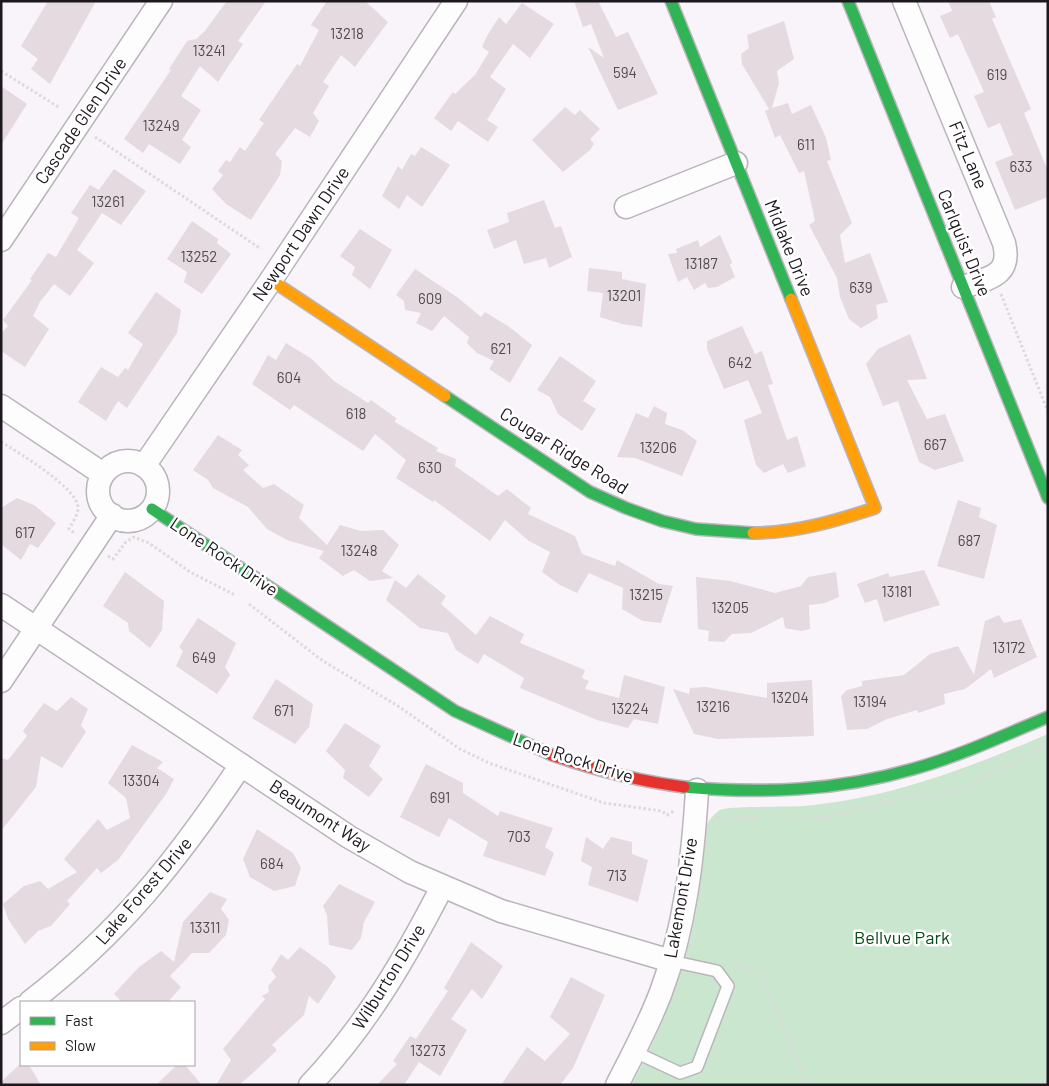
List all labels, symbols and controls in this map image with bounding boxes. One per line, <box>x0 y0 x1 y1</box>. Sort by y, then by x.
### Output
house number: 13218 <box>330 24 364 42</box>
house number: 13241 <box>192 41 226 59</box>
street label: Cascade Glen Drive <box>30 53 131 188</box>
house number: 594 <box>613 63 637 81</box>
house number: 619 <box>987 65 1007 83</box>
house number: 13249 <box>142 116 180 134</box>
street label: Fitz Lane <box>945 117 993 192</box>
house number: 611 <box>797 135 815 153</box>
house number: 633 <box>1009 157 1033 175</box>
street label: Newport Dawn Drive <box>247 162 353 305</box>
street label: Carlquist Drive <box>933 186 996 299</box>
house number: 13261 <box>91 192 125 210</box>
street label: Midlake Drive <box>761 196 819 299</box>
house number: 13252 <box>181 247 217 265</box>
house number: 13187 <box>684 254 718 272</box>
house number: 639 <box>849 278 873 296</box>
house number: 13201 <box>607 286 641 304</box>
house number: 609 <box>418 289 442 307</box>
house number: 621 <box>491 339 511 357</box>
house number: 642 <box>728 353 752 371</box>
house number: 604 <box>277 368 301 386</box>
street label: Cougar Ridge Road <box>496 402 633 499</box>
house number: 618 <box>346 404 366 422</box>
house number: 667 <box>924 435 946 453</box>
house number: 13206 <box>639 438 677 456</box>
house number: 630 <box>418 458 442 476</box>
street label: Lone Rock Drive <box>166 512 283 600</box>
house number: 617 <box>15 523 35 541</box>
house number: 687 <box>958 531 980 549</box>
house number: 13248 <box>340 541 378 559</box>
house number: 13181 <box>882 582 912 600</box>
house number: 13215 <box>629 585 663 603</box>
house number: 13205 <box>711 598 749 616</box>
house number: 13172 <box>992 638 1026 656</box>
house number: 649 <box>192 648 216 666</box>
house number: 13204 <box>771 688 809 706</box>
house number: 13194 <box>853 692 887 710</box>
house number: 13216 <box>696 697 730 715</box>
house number: 13224 <box>611 699 649 717</box>
house number: 671 <box>274 701 294 719</box>
street label: Lone Rock Drive <box>510 727 636 787</box>
house number: 13304 <box>122 771 160 789</box>
street label: Beaumont Way <box>266 774 375 856</box>
house number: 691 <box>430 788 450 806</box>
house number: 703 <box>507 827 531 845</box>
street label: Lake Forest Drive <box>91 832 196 949</box>
street label: Lakemont Drive <box>659 836 701 960</box>
house number: 684 <box>260 854 284 872</box>
house number: 713 <box>607 866 627 884</box>
house number: 13311 <box>189 918 221 936</box>
street label: Wilburton Drive <box>347 920 429 1033</box>
park label: Bellvue Park <box>854 926 950 948</box>
legend <box>20 1001 195 1066</box>
text: Fast <box>65 1011 93 1029</box>
text: Slow <box>65 1036 96 1054</box>
house number: 13273 <box>410 1041 446 1059</box>

